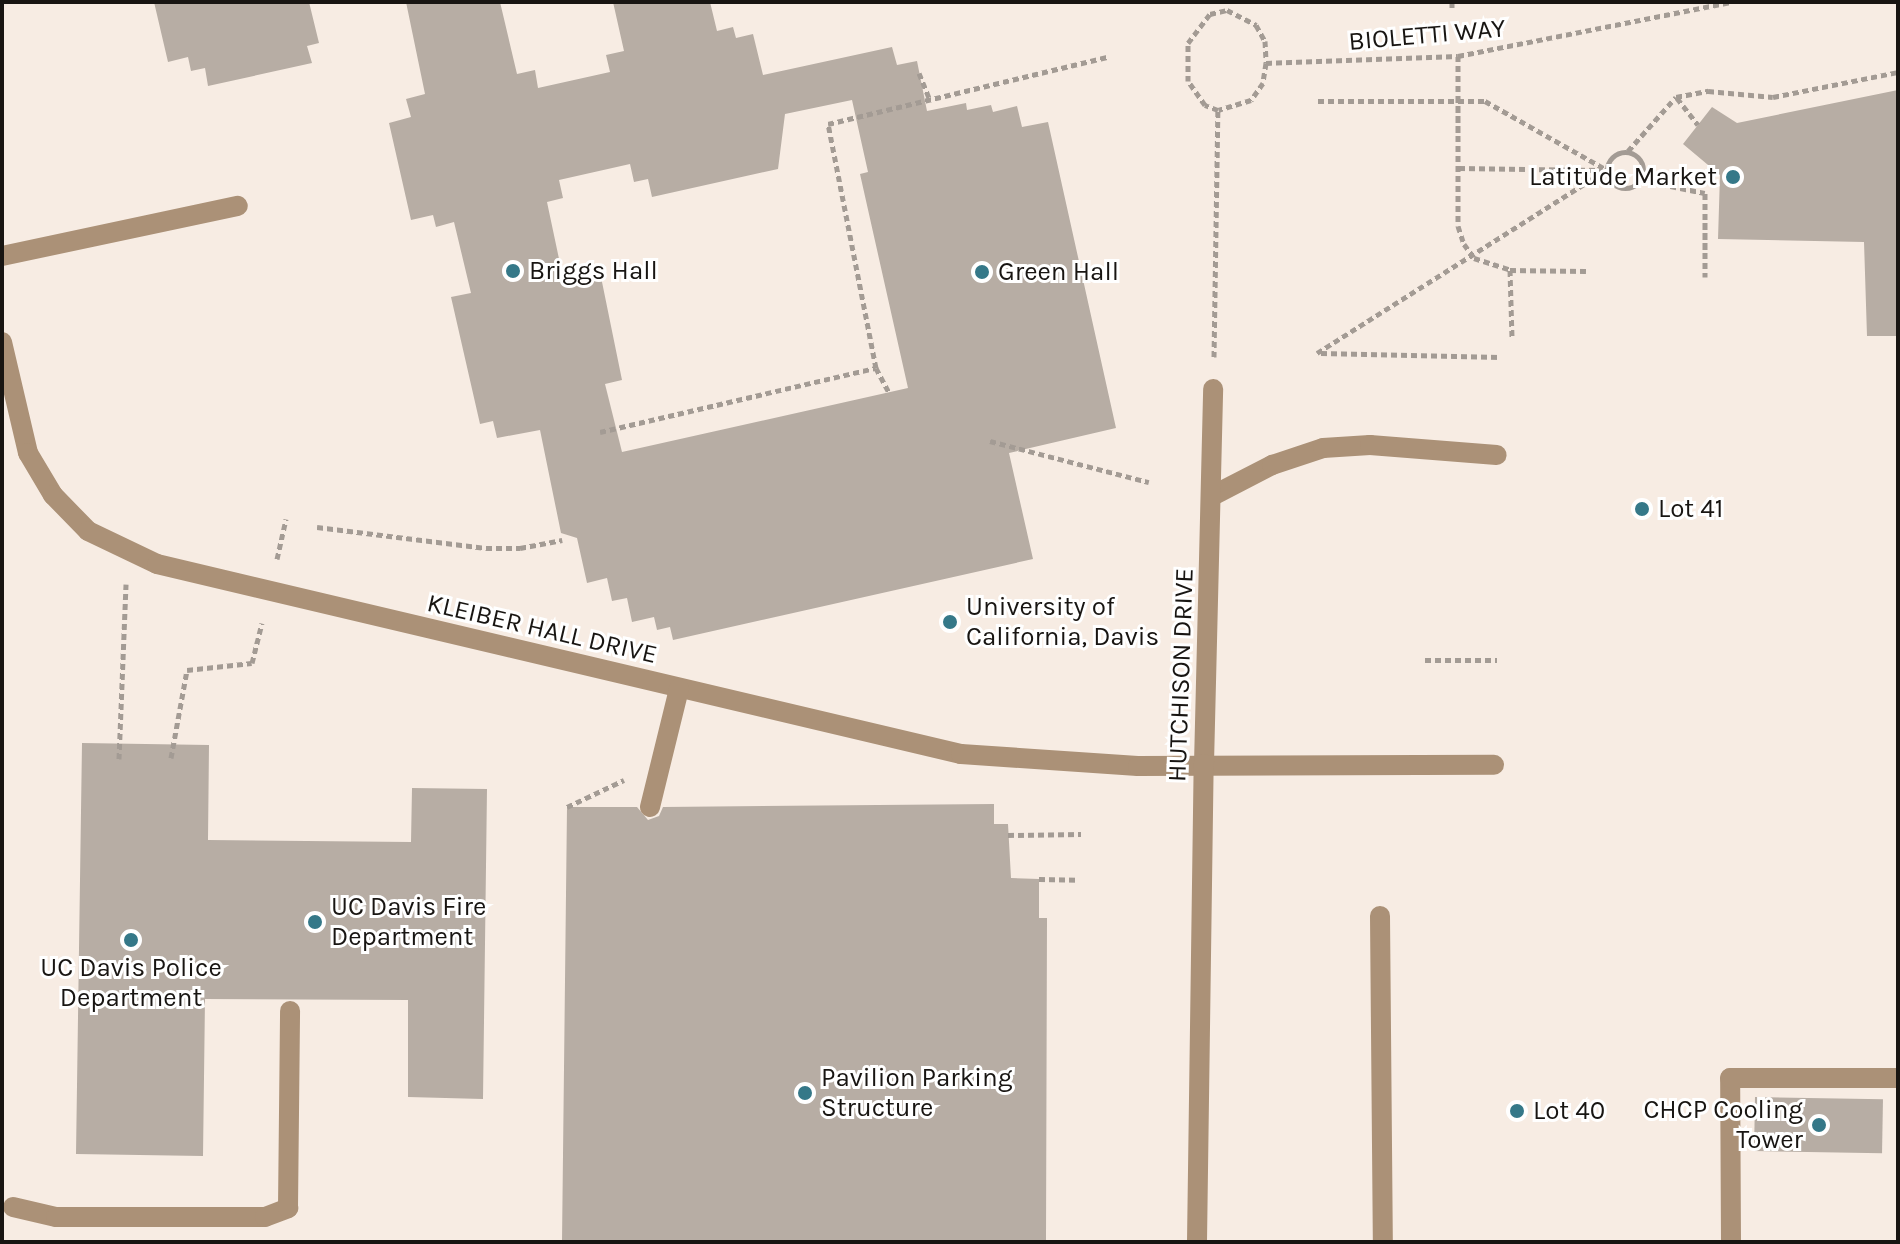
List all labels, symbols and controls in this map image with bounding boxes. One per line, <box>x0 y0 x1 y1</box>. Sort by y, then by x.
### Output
street label: BIOLETTI WAY <box>1347 13 1507 57</box>
place label: Latitude Market <box>1529 161 1717 193</box>
marker: Latitude Market <box>1724 168 1742 186</box>
place label: Briggs Hall <box>529 255 658 287</box>
place label: Green Hall <box>998 256 1119 288</box>
marker: Briggs Hall <box>504 262 522 280</box>
marker: Green Hall <box>973 263 991 281</box>
place label: Lot 41 <box>1658 493 1723 525</box>
marker: Lot 41 <box>1633 500 1651 518</box>
street label: HUTCHISON DRIVE <box>1162 568 1200 782</box>
street label: KLEIBER HALL DRIVE <box>424 587 660 671</box>
place label: University of California, Davis <box>966 591 1159 652</box>
marker: University of California, Davis <box>941 613 959 631</box>
place label: UC Davis Fire Department <box>331 891 486 952</box>
marker: UC Davis Fire Department <box>306 913 324 931</box>
marker: UC Davis Police Department <box>122 931 140 949</box>
place label: UC Davis Police Department <box>40 952 222 1014</box>
place label: Pavilion Parking Structure <box>821 1062 1012 1124</box>
marker: Pavilion Parking Structure <box>796 1084 814 1102</box>
place label: CHCP Cooling Tower <box>1643 1094 1803 1156</box>
place label: Lot 40 <box>1533 1095 1605 1127</box>
marker: Lot 40 <box>1508 1102 1526 1120</box>
marker: CHCP Cooling Tower <box>1810 1116 1828 1134</box>

